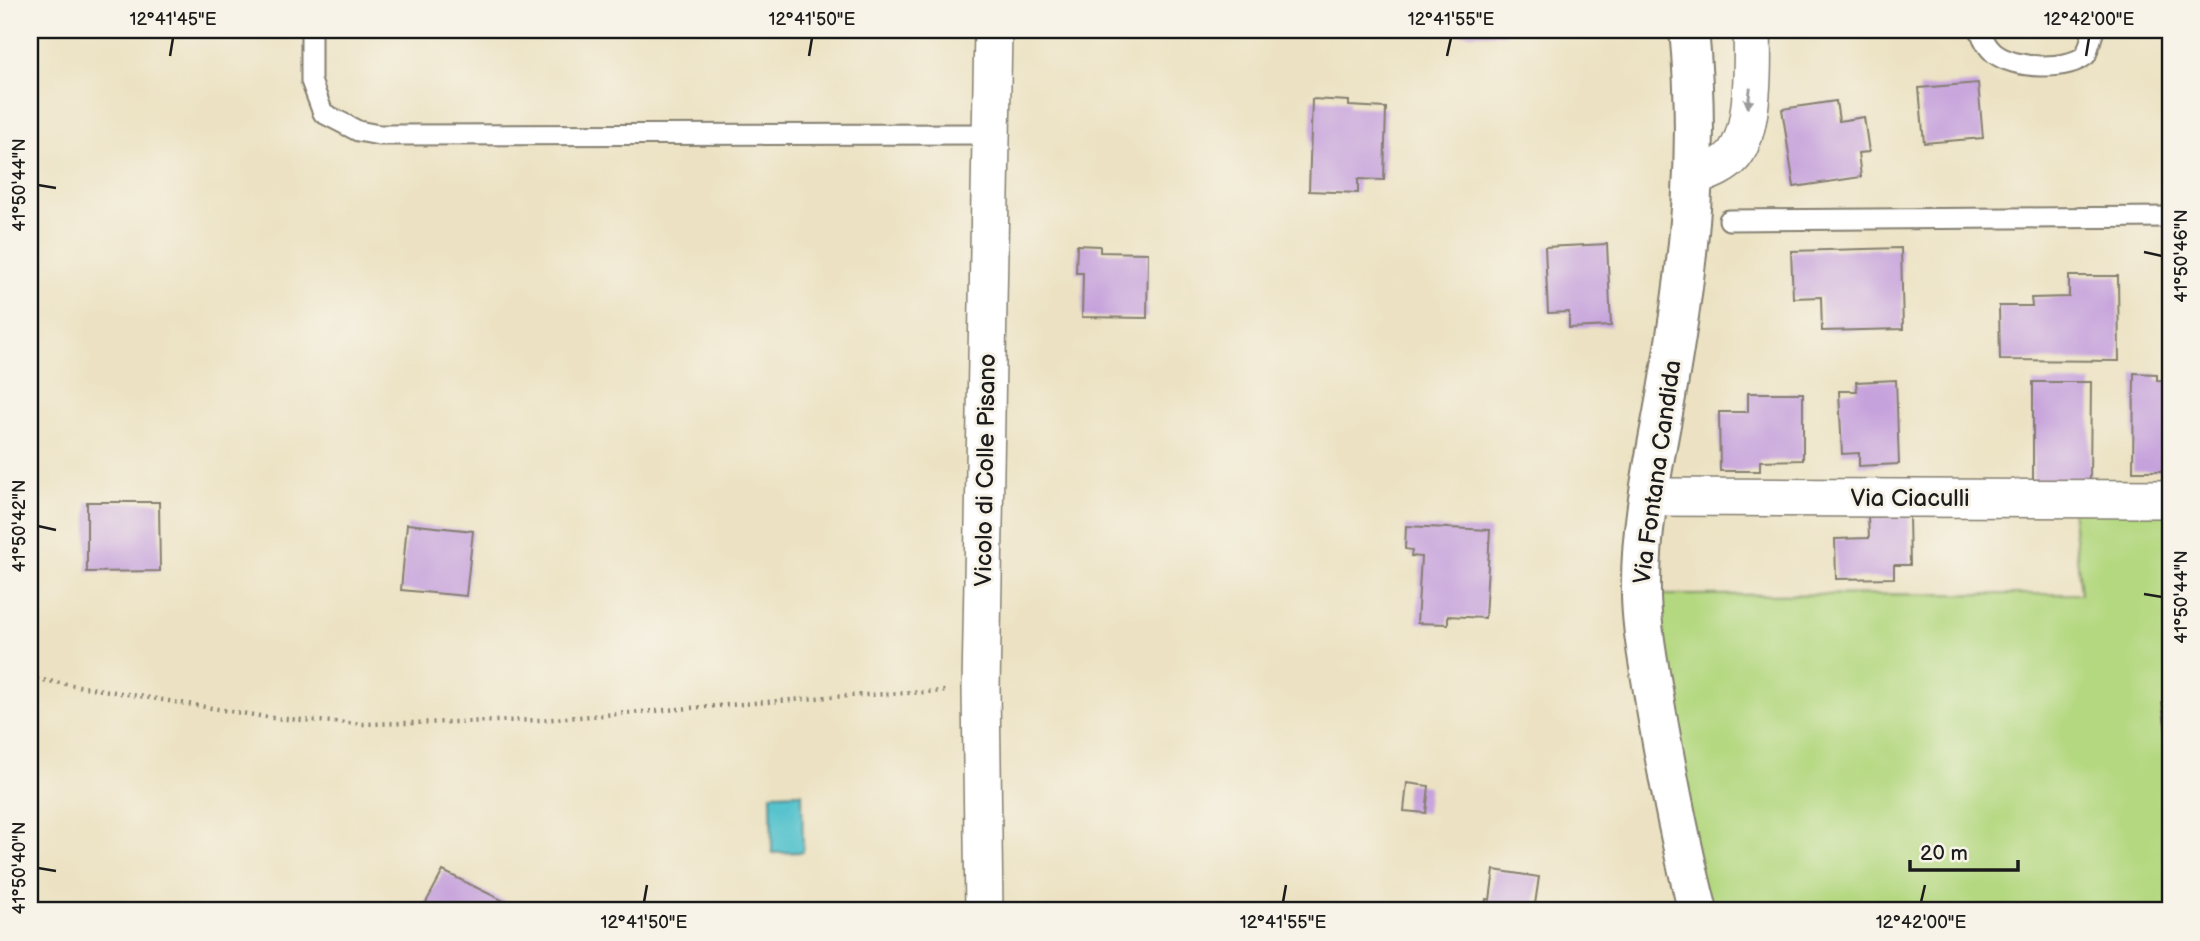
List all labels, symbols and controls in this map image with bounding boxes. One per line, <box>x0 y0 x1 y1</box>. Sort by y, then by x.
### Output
text: 12°41'45"E <box>129 9 217 30</box>
text: 12°41'50"E <box>769 9 856 30</box>
text: 12°41'55"E <box>1408 9 1494 30</box>
text: 12°42'00"E <box>2044 9 2134 30</box>
one-way arrow <box>1743 87 1754 109</box>
text: 41°50'44"N <box>9 138 30 232</box>
text: 41°50'46"N <box>2171 209 2192 303</box>
street label: Vicolo di Colle Pisano <box>969 353 1002 587</box>
street label: Via Fontana Candida <box>1627 358 1688 586</box>
text: 41°50'42"N <box>9 479 30 573</box>
street label: Via Ciaculli <box>1850 484 1970 513</box>
text: 41°50'44"N <box>2171 550 2192 644</box>
text: 41°50'40"N <box>9 822 30 915</box>
scale bar <box>1910 829 2018 873</box>
text: 20 m <box>1920 841 1968 866</box>
text: 12°41'50"E <box>601 912 688 933</box>
text: 12°41'55"E <box>1240 912 1326 933</box>
text: 12°42'00"E <box>1876 912 1966 933</box>

